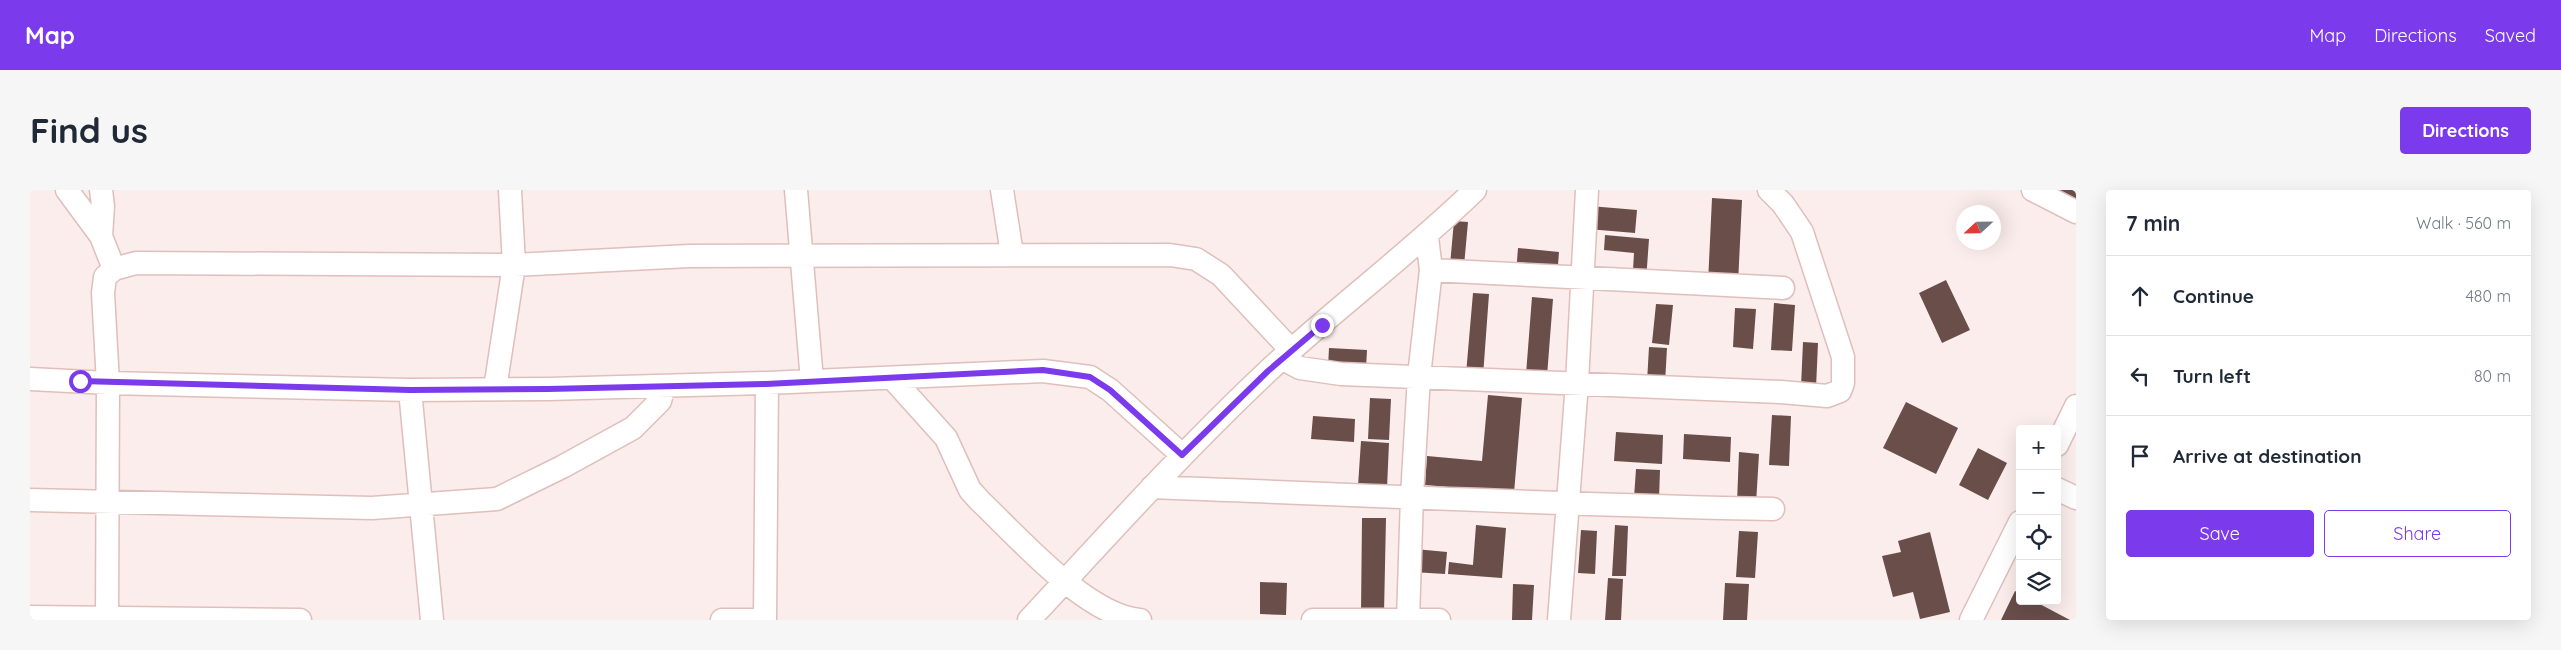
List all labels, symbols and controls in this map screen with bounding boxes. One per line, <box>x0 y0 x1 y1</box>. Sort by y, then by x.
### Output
text: Map <box>25 20 75 50</box>
text: Map <box>2309 24 2346 47</box>
text: Directions <box>2374 24 2457 47</box>
text: Saved <box>2485 24 2536 47</box>
button: Directions <box>2400 107 2531 154</box>
text: Find us <box>30 108 148 152</box>
north arrow <box>1956 205 2001 250</box>
text: 7 min <box>2126 210 2180 236</box>
text: Walk · 560 m <box>2416 213 2511 233</box>
icon: ahead <box>2126 282 2154 310</box>
text: Continue <box>2173 284 2254 308</box>
text: 480 m <box>2465 286 2511 306</box>
route end <box>1311 314 1334 337</box>
icon: left <box>2126 362 2154 390</box>
text: Turn left <box>2173 364 2251 388</box>
text: 80 m <box>2474 366 2511 386</box>
route start <box>69 370 92 393</box>
map controls <box>2016 425 2061 605</box>
button: + <box>2016 425 2061 470</box>
icon: arrive <box>2126 442 2154 470</box>
text: Arrive at destination <box>2173 444 2362 468</box>
button: − <box>2016 470 2061 515</box>
button: Save <box>2126 510 2314 557</box>
button: Share <box>2324 510 2511 557</box>
button: locate <box>2016 515 2061 560</box>
button: layers <box>2016 560 2061 605</box>

